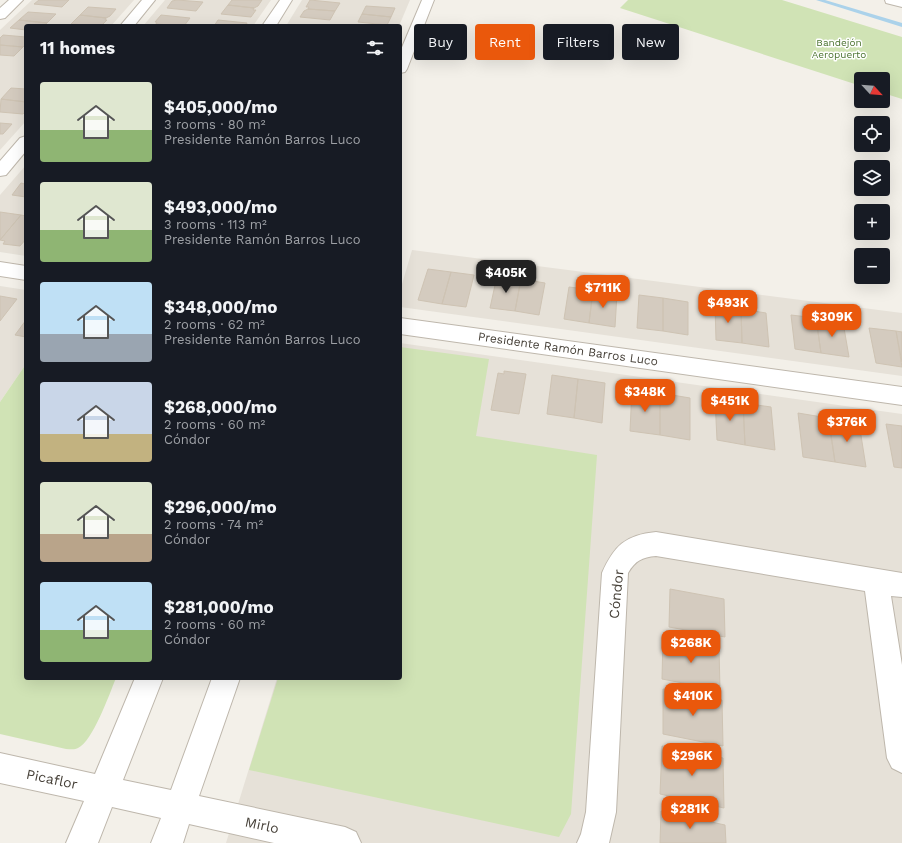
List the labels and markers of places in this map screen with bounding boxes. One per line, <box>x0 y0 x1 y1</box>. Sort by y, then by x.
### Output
pin: $405K <box>478 260 534 294</box>
pin: $711K <box>575 275 631 309</box>
pin: $493K <box>700 290 756 324</box>
pin: $309K <box>804 304 860 338</box>
pin: $348K <box>617 379 673 413</box>
pin: $451K <box>702 388 758 422</box>
pin: $376K <box>819 409 875 443</box>
pin: $268K <box>663 630 719 664</box>
pin: $410K <box>665 683 721 717</box>
pin: $296K <box>664 743 720 777</box>
pin: $281K <box>662 796 718 830</box>

